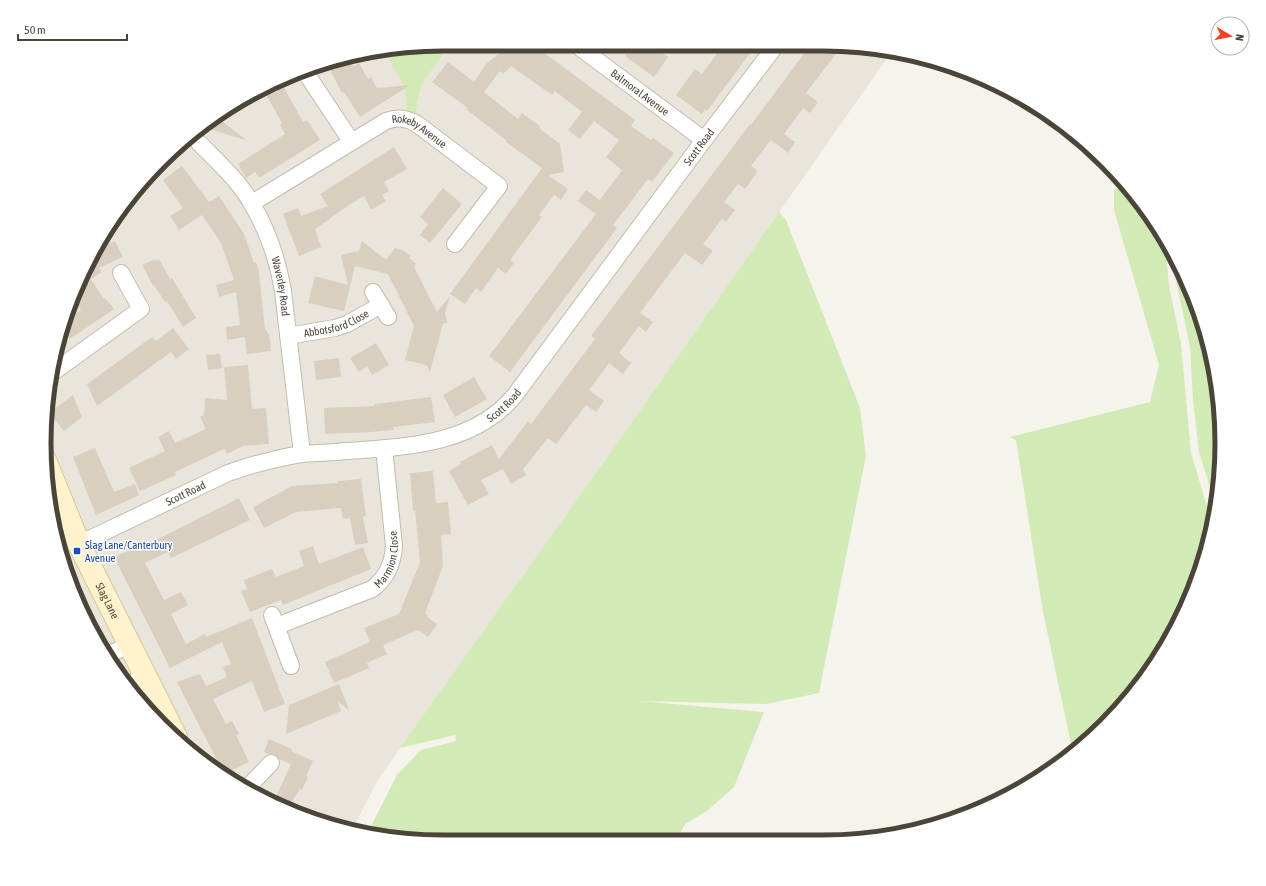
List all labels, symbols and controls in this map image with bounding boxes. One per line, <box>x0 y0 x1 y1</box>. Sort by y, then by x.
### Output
scale bar <box>18 16 127 42</box>
north arrow <box>1210 16 1250 56</box>
text: 50 m <box>24 23 46 37</box>
text: N <box>1233 33 1246 42</box>
street label: Balmoral Avenue <box>609 67 671 118</box>
street label: Rokeby Avenue <box>391 113 449 150</box>
street label: Scott Road <box>681 126 716 168</box>
street label: Waverley Road <box>269 255 292 317</box>
street label: Abbotsford Close <box>303 307 371 339</box>
street label: Scott Road <box>484 387 523 424</box>
street label: Scott Road <box>164 479 207 508</box>
street label: Marmion Close <box>372 530 400 590</box>
place label: Slag Lane/Canterbury Avenue <box>85 539 173 564</box>
marker: Slag Lane/Canterbury Avenue <box>72 546 82 556</box>
street label: Slag Lane <box>93 581 122 621</box>

